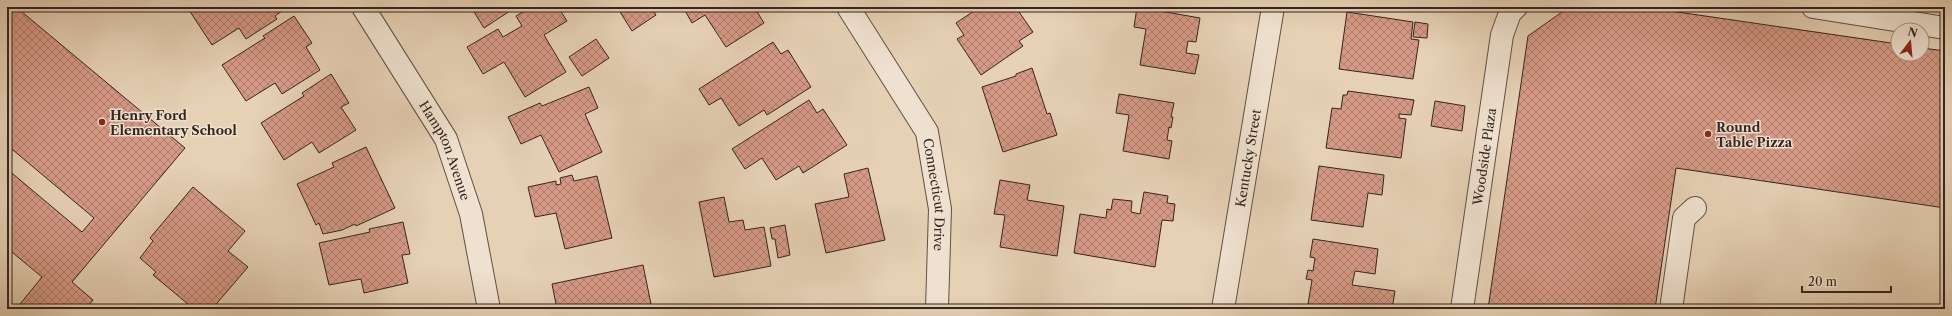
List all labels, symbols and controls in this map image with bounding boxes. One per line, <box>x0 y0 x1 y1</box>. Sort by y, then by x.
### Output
north arrow <box>1890 22 1930 62</box>
text: N <box>1906 24 1920 41</box>
street label: Hampton Avenue <box>416 98 474 202</box>
place label: Henry Ford Elementary School <box>110 107 237 138</box>
street label: Kentucky Street <box>1232 107 1264 208</box>
street label: Woodside Plaza <box>1469 107 1499 207</box>
marker: Henry Ford Elementary School <box>97 117 107 127</box>
place label: Round Table Pizza <box>1716 119 1793 150</box>
marker: Round Table Pizza <box>1703 129 1713 139</box>
street label: Connecticut Drive <box>920 137 948 251</box>
scale bar <box>1802 268 1891 294</box>
text: 20 m <box>1808 274 1837 289</box>

